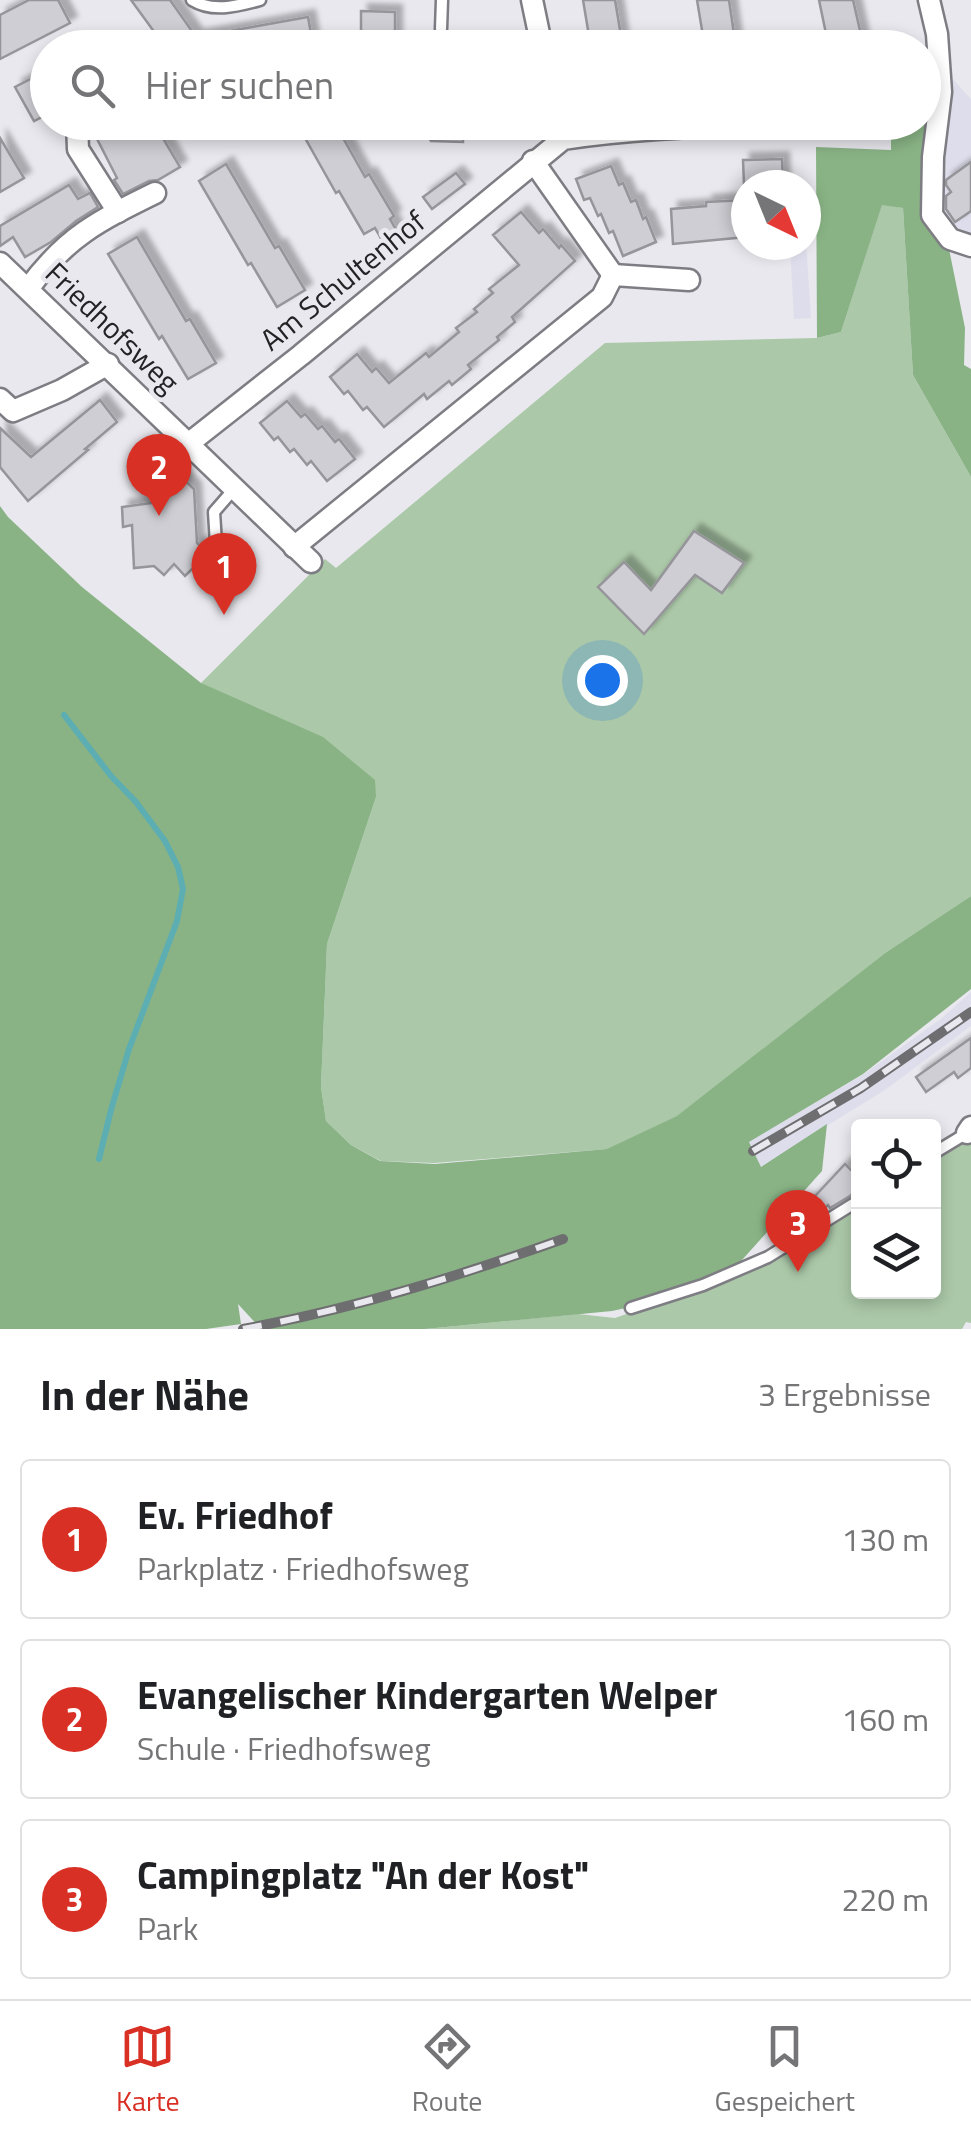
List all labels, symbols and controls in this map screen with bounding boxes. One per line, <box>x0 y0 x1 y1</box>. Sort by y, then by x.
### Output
search box <box>30 30 941 140</box>
text: Hier suchen <box>145 56 334 114</box>
icon: search <box>65 58 120 113</box>
north arrow <box>731 170 821 260</box>
street label: Am Schultenhof <box>250 199 435 362</box>
street label: Friedhofsweg <box>35 251 191 404</box>
pin: 2 <box>126 434 192 516</box>
pin: 1 <box>192 532 256 615</box>
your location <box>577 655 628 706</box>
map controls <box>851 1119 941 1299</box>
button: locate <box>851 1119 941 1209</box>
pin: 3 <box>766 1190 830 1272</box>
button: layers <box>851 1209 941 1299</box>
text: In der Nähe <box>40 1362 249 1426</box>
text: 3 Ergebnisse <box>758 1370 931 1418</box>
text: Ev. Friedhof <box>137 1486 333 1544</box>
text: 1 <box>66 1515 83 1563</box>
text: 130 m <box>841 1515 929 1563</box>
text: Parkplatz · Friedhofsweg <box>137 1544 469 1592</box>
text: Evangelischer Kindergarten Welper <box>137 1666 717 1724</box>
text: 2 <box>66 1695 83 1743</box>
text: 160 m <box>841 1695 929 1743</box>
text: Schule · Friedhofsweg <box>137 1724 431 1772</box>
text: Campingplatz "An der Kost" <box>137 1846 589 1904</box>
text: 3 <box>66 1875 83 1923</box>
text: 220 m <box>841 1875 929 1923</box>
text: Park <box>137 1904 198 1952</box>
tab: Karte <box>116 2019 180 2122</box>
tab: Route <box>412 2019 482 2122</box>
tab: Gespeichert <box>715 2019 855 2122</box>

